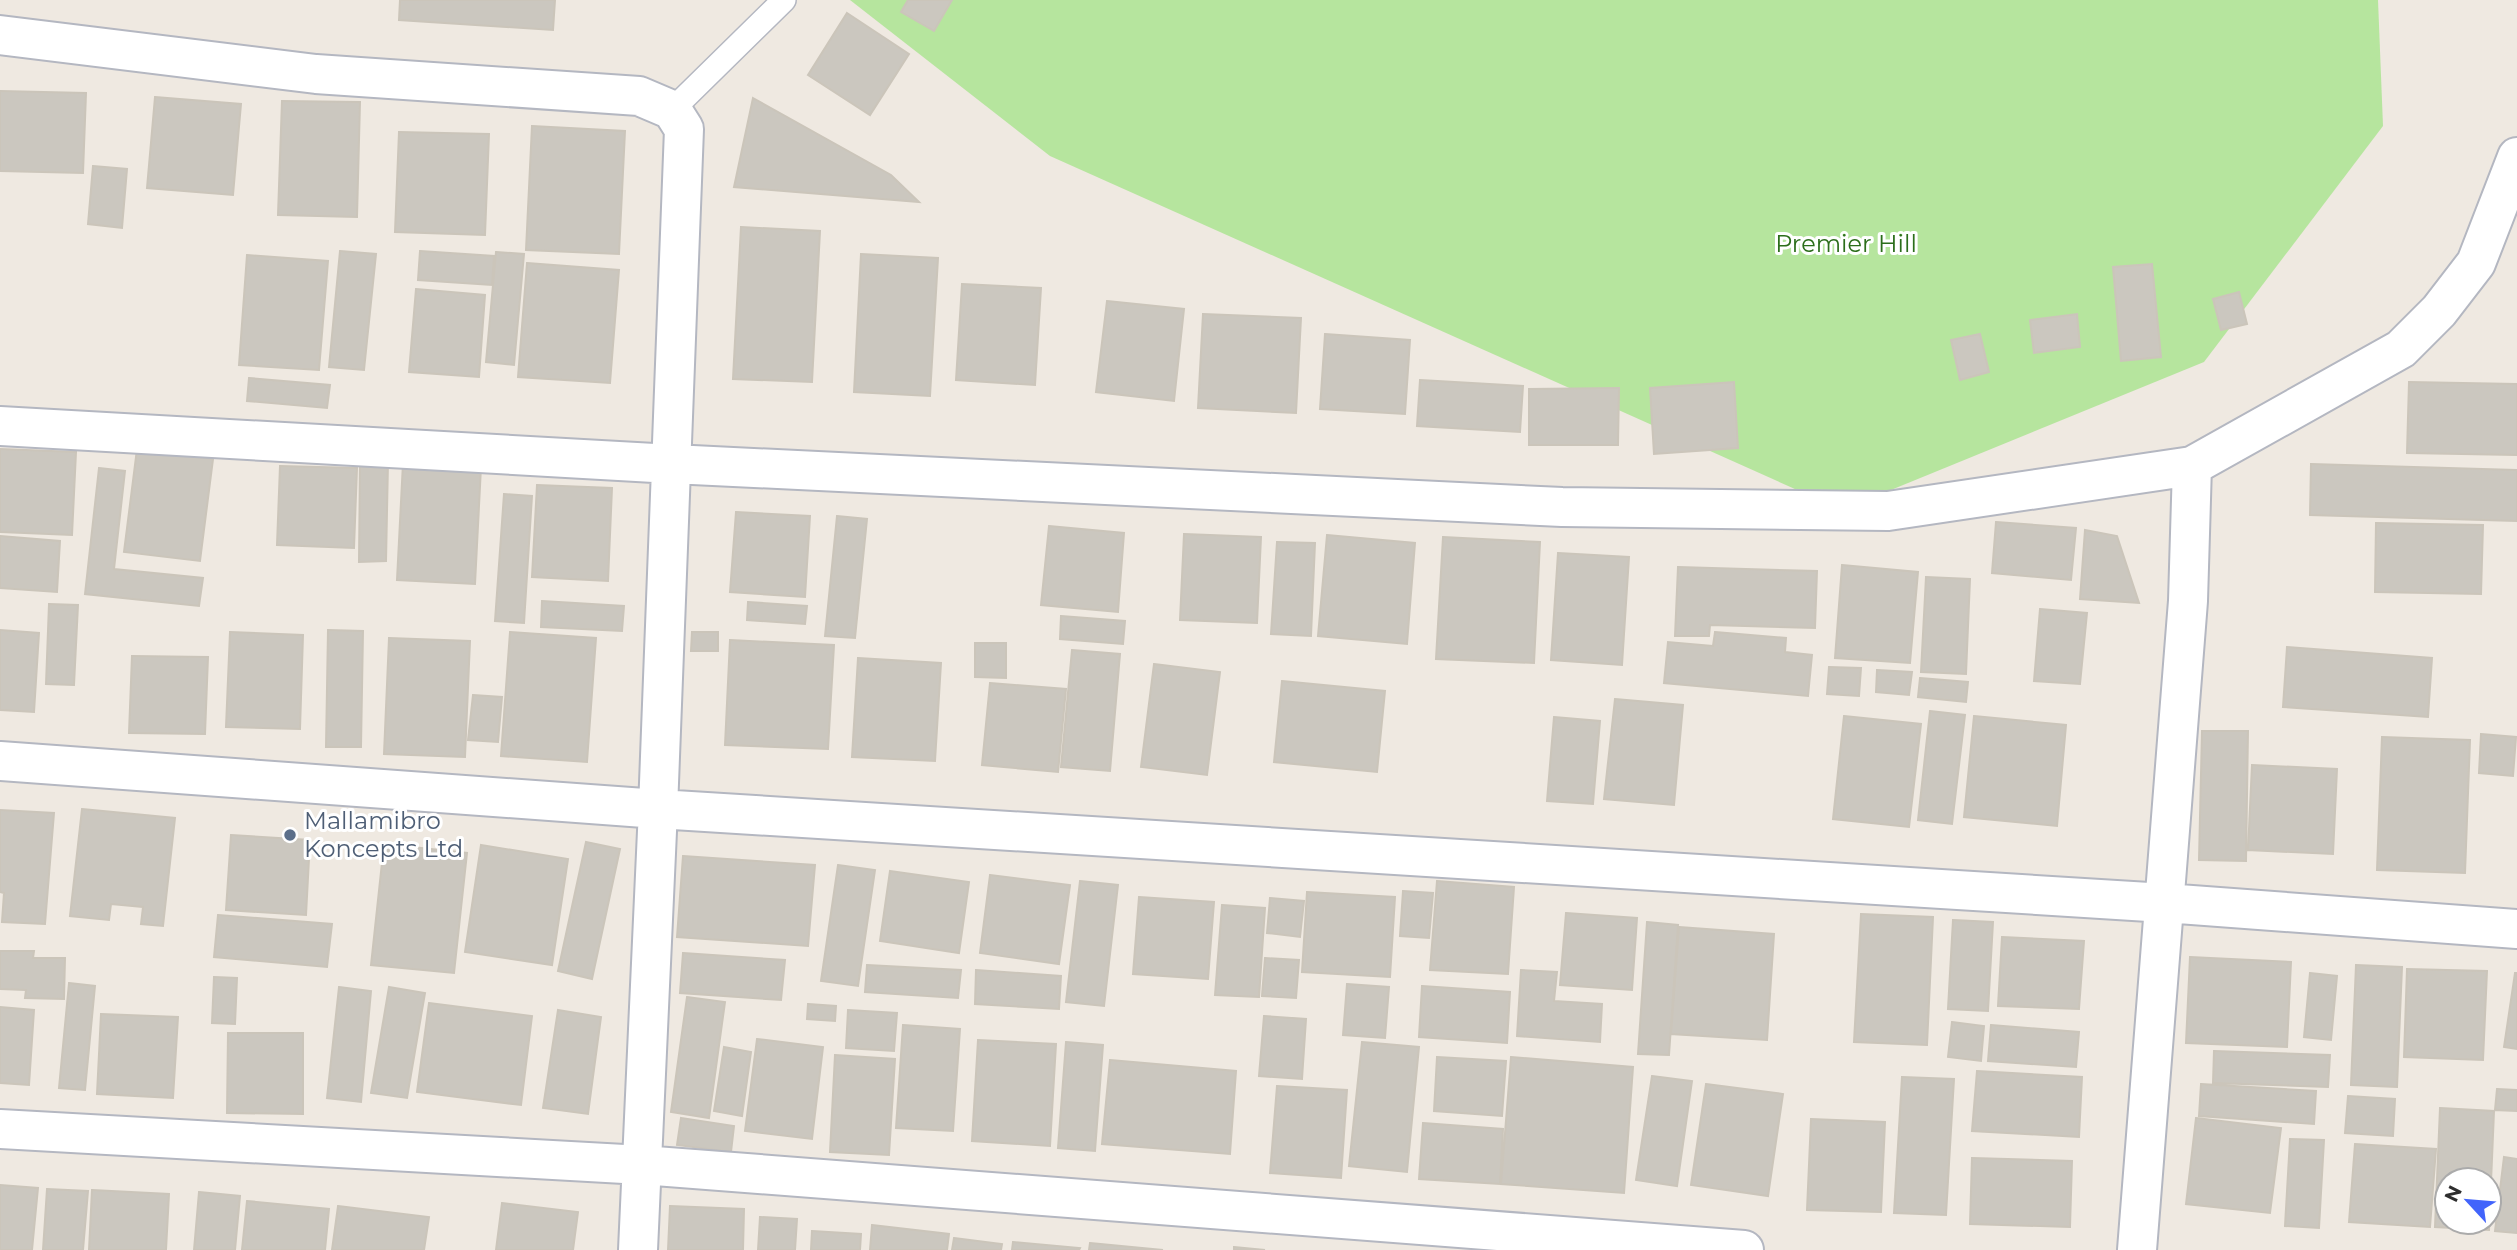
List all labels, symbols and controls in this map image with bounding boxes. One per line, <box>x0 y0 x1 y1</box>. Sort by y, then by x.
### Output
park label: Premier Hill <box>1775 229 1917 258</box>
place label: Mallamibro Koncepts Ltd <box>304 806 463 863</box>
marker: Mallamibro Koncepts Ltd <box>282 827 298 843</box>
north arrow <box>2433 1166 2503 1236</box>
text: N <box>2439 1182 2467 1206</box>

